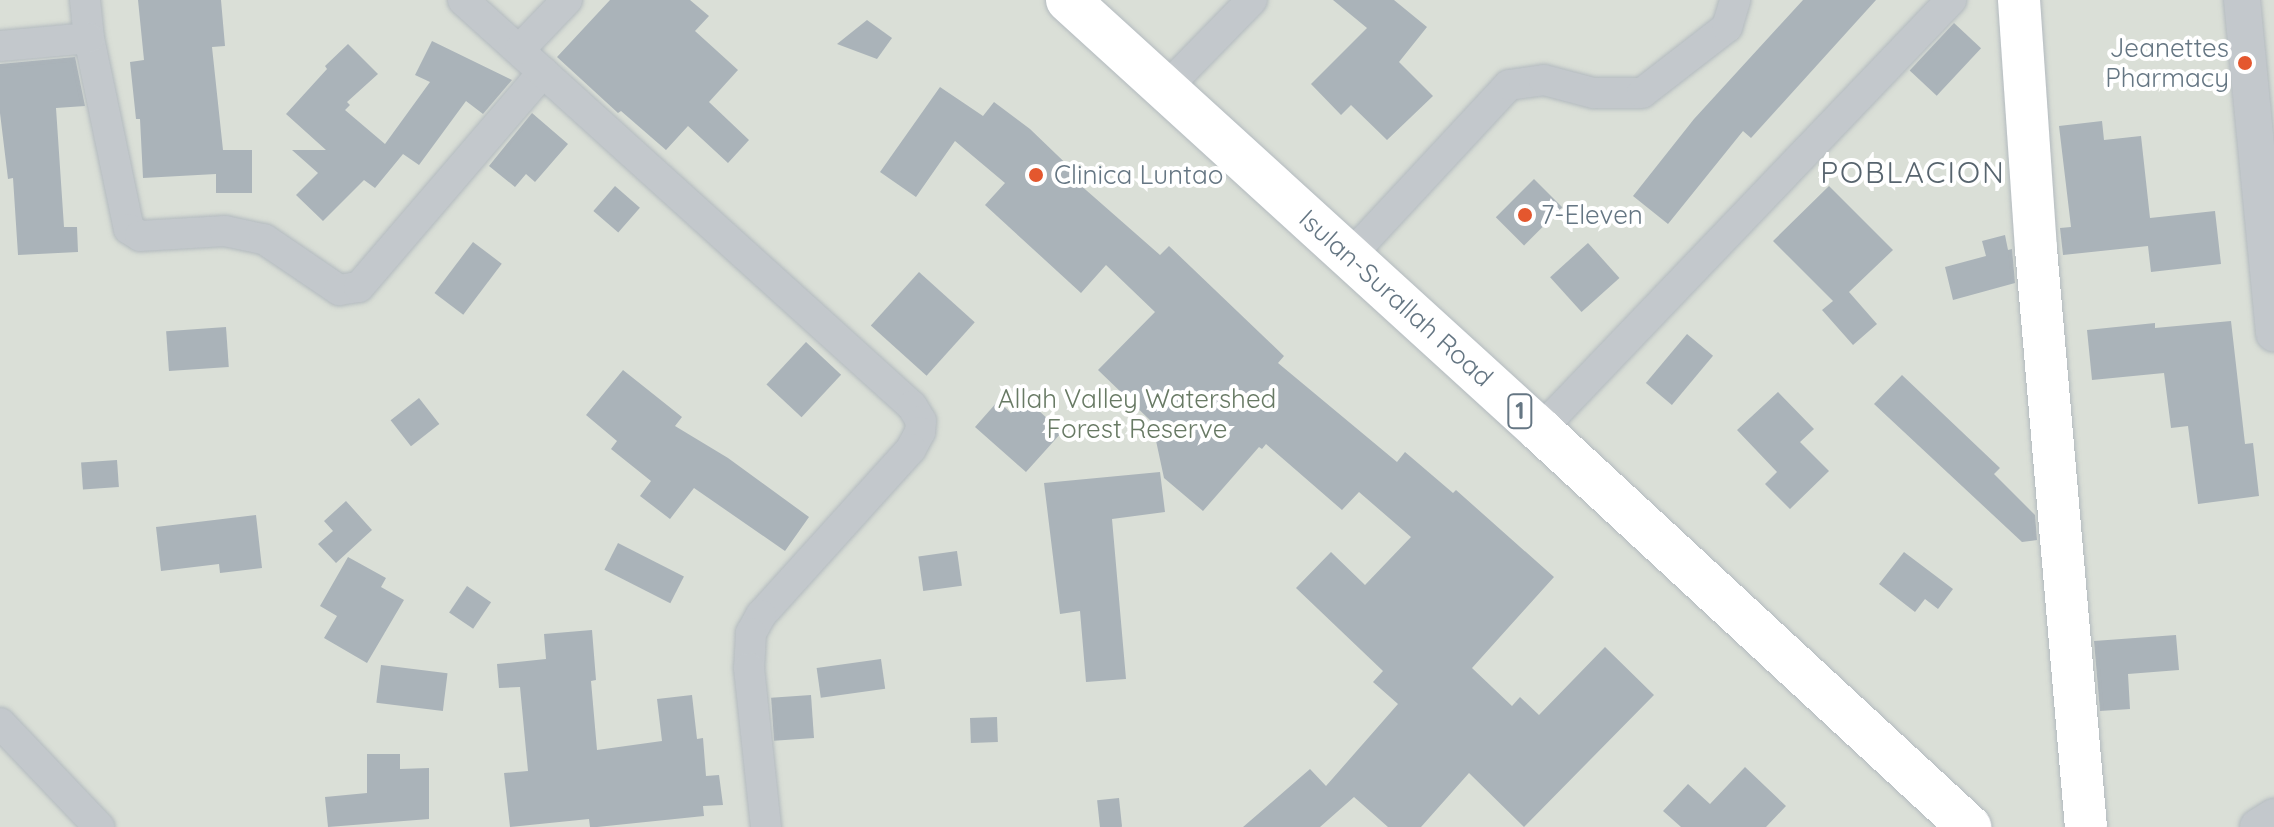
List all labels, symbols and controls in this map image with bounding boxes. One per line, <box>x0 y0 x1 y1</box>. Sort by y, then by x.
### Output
place label: Jeanettes Pharmacy <box>2105 32 2229 94</box>
marker: Jeanettes Pharmacy <box>2236 54 2254 72</box>
district label: POBLACION <box>1820 154 2006 190</box>
place label: Clinica Luntao <box>1054 159 1223 191</box>
marker: Clinica Luntao <box>1025 164 1047 186</box>
place label: 7-Eleven <box>1541 199 1643 231</box>
street label: Isulan-Surallah Road <box>1293 203 1499 393</box>
marker: 7-Eleven <box>1516 206 1534 224</box>
park label: Allah Valley Watershed Forest Reserve <box>998 383 1276 444</box>
road number: 1 <box>1506 391 1534 431</box>

